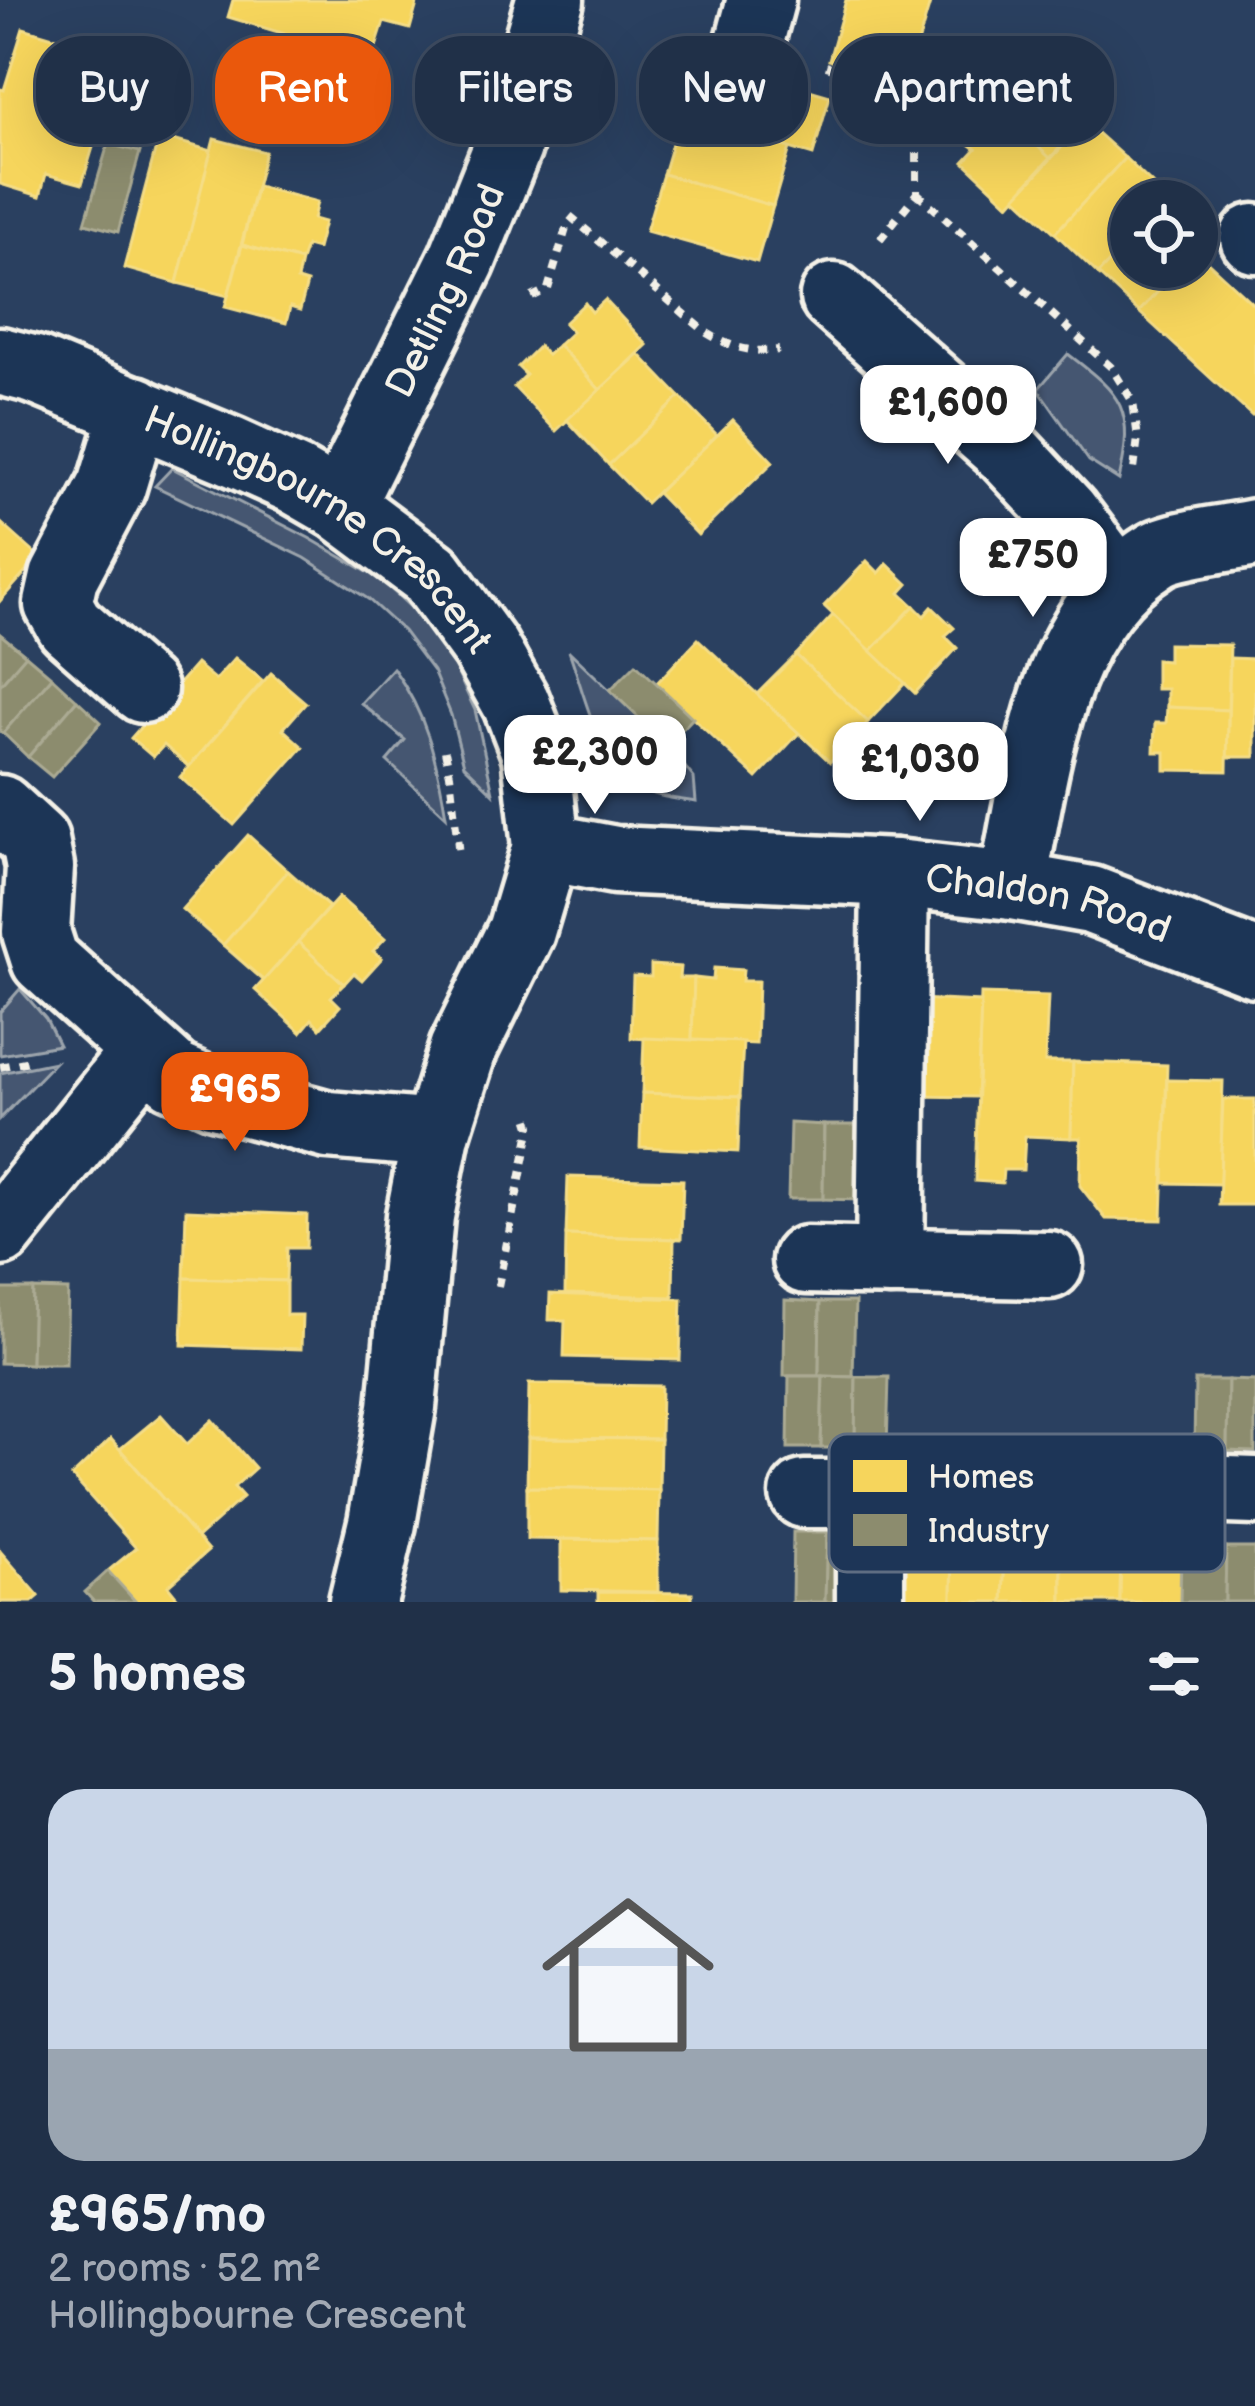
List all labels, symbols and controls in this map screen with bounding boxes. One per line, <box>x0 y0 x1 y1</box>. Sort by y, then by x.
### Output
chip: Buy <box>36 36 191 144</box>
chip: Rent <box>215 36 391 144</box>
chip: Filters <box>415 36 615 144</box>
chip: New <box>639 36 808 144</box>
chip: Apartment <box>832 36 1114 144</box>
street label: Detling Road <box>377 177 516 406</box>
map controls <box>1110 180 1218 288</box>
button: locate <box>1110 180 1218 288</box>
pin: £1,600 <box>850 365 1046 467</box>
text: £1,600 <box>887 380 1009 427</box>
street label: Hollingbourne Crescent <box>137 397 502 663</box>
pin: £750 <box>962 518 1104 620</box>
text: £750 <box>987 533 1079 580</box>
pin: £2,300 <box>497 715 693 817</box>
pin: £1,030 <box>822 722 1018 824</box>
text: £2,300 <box>531 730 659 777</box>
text: £1,030 <box>860 737 980 784</box>
street label: Chaldon Road <box>923 856 1177 954</box>
pin: £965 <box>164 1052 306 1154</box>
text: £965 <box>188 1067 282 1114</box>
legend <box>829 1434 1225 1572</box>
text: Homes <box>928 1458 1034 1498</box>
text: Industry <box>928 1512 1049 1552</box>
icon: filters <box>1141 1641 1207 1707</box>
text: 5 homes <box>48 1644 246 1705</box>
icon: home <box>520 1867 736 2083</box>
text: £965/mo <box>48 2185 266 2246</box>
text: 2 rooms · 52 m² <box>48 2246 321 2293</box>
text: Hollingbourne Crescent <box>48 2293 466 2340</box>

